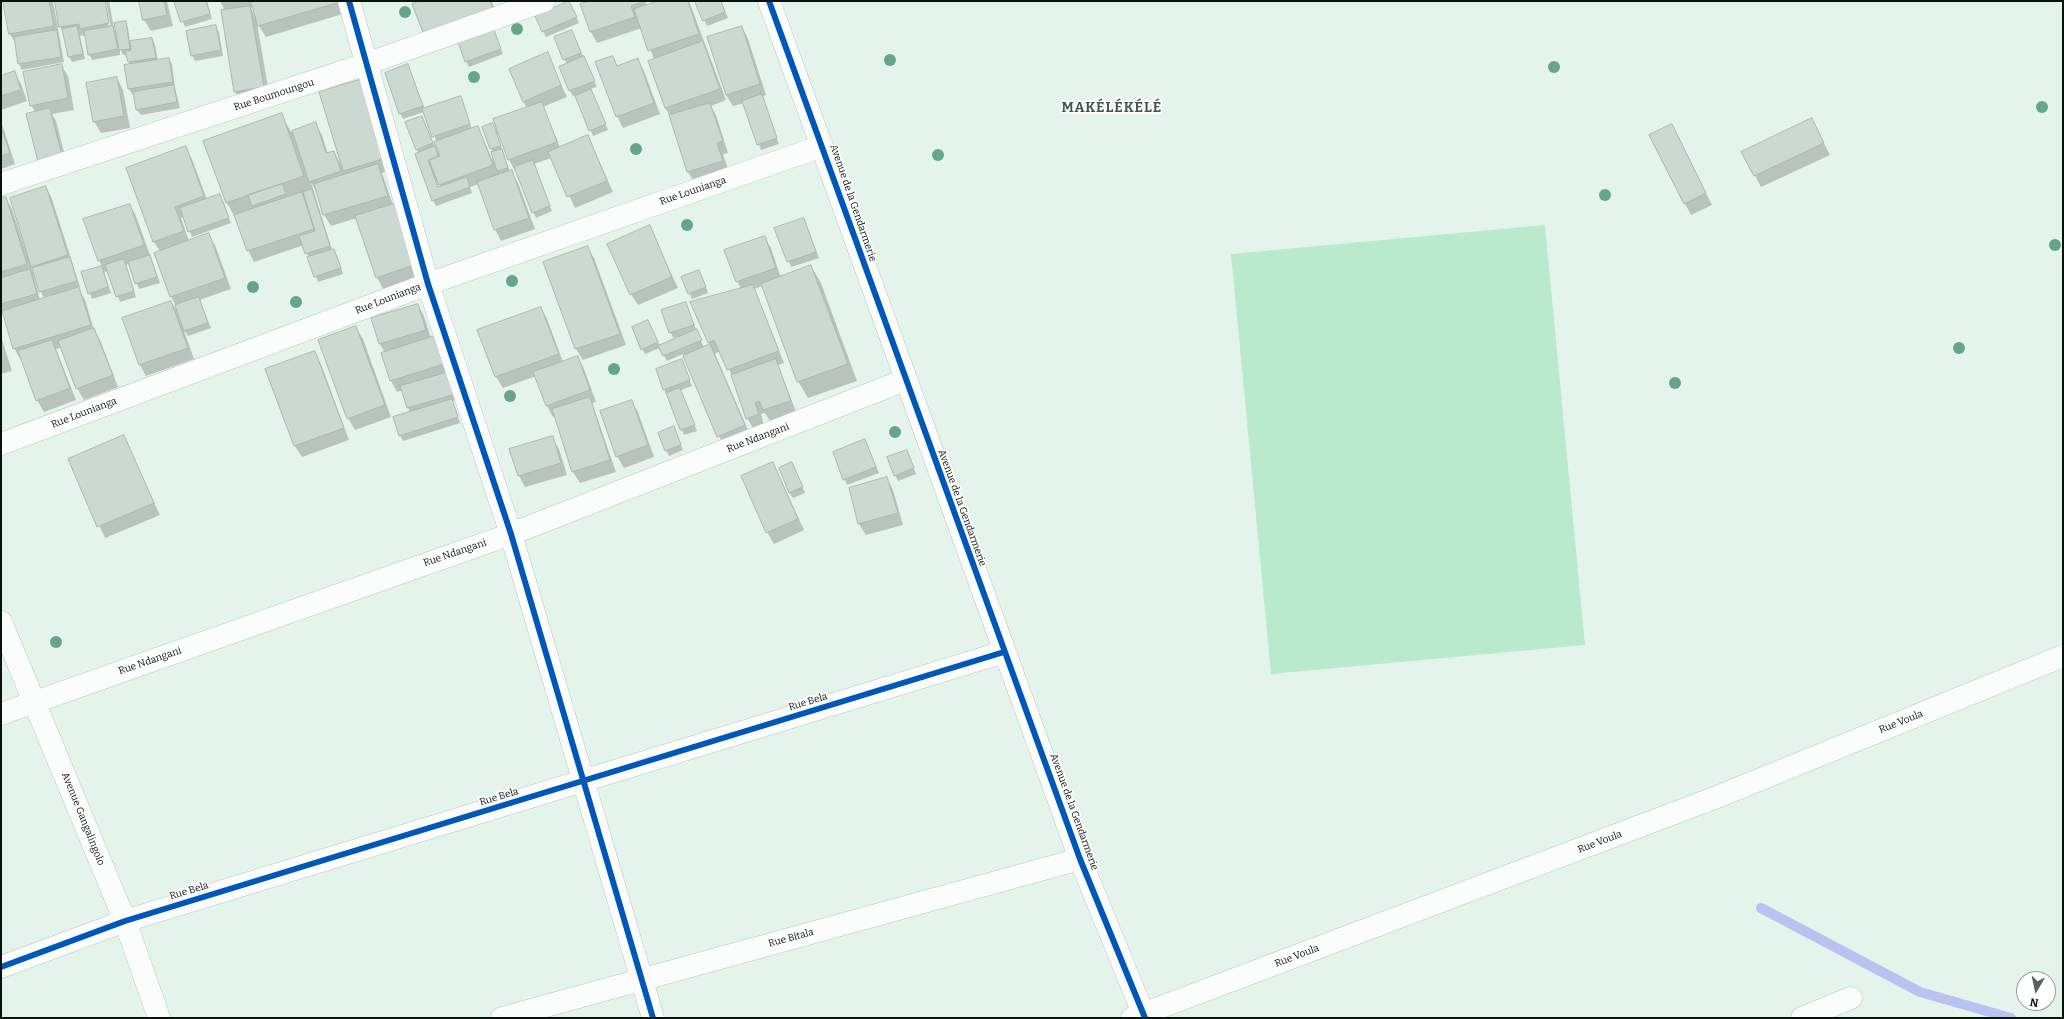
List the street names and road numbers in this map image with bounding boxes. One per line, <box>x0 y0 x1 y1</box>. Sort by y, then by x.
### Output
street label: Rue Boumoungou <box>232 76 316 114</box>
street label: Avenue de la Gendarmerie <box>827 143 879 263</box>
street label: Rue Lounianga <box>658 174 728 208</box>
street label: Rue Lounianga <box>353 281 423 317</box>
street label: Rue Lounianga <box>49 395 119 431</box>
street label: Rue Ndangani <box>725 421 791 455</box>
street label: Avenue de la Gendarmerie <box>935 448 989 568</box>
street label: Rue Ndangani <box>422 537 488 569</box>
street label: Rue Ndangani <box>117 645 183 677</box>
street label: Rue Bela <box>787 690 829 714</box>
street label: Rue Voula <box>1877 708 1925 736</box>
street label: Avenue de la Gendarmerie <box>1047 752 1101 872</box>
street label: Avenue Gangalingolo <box>59 771 107 867</box>
street label: Rue Bela <box>478 785 520 809</box>
street label: Rue Voula <box>1576 828 1624 856</box>
street label: Rue Bela <box>168 879 210 903</box>
street label: Rue Bitala <box>767 926 815 950</box>
street label: Rue Voula <box>1273 942 1321 970</box>

